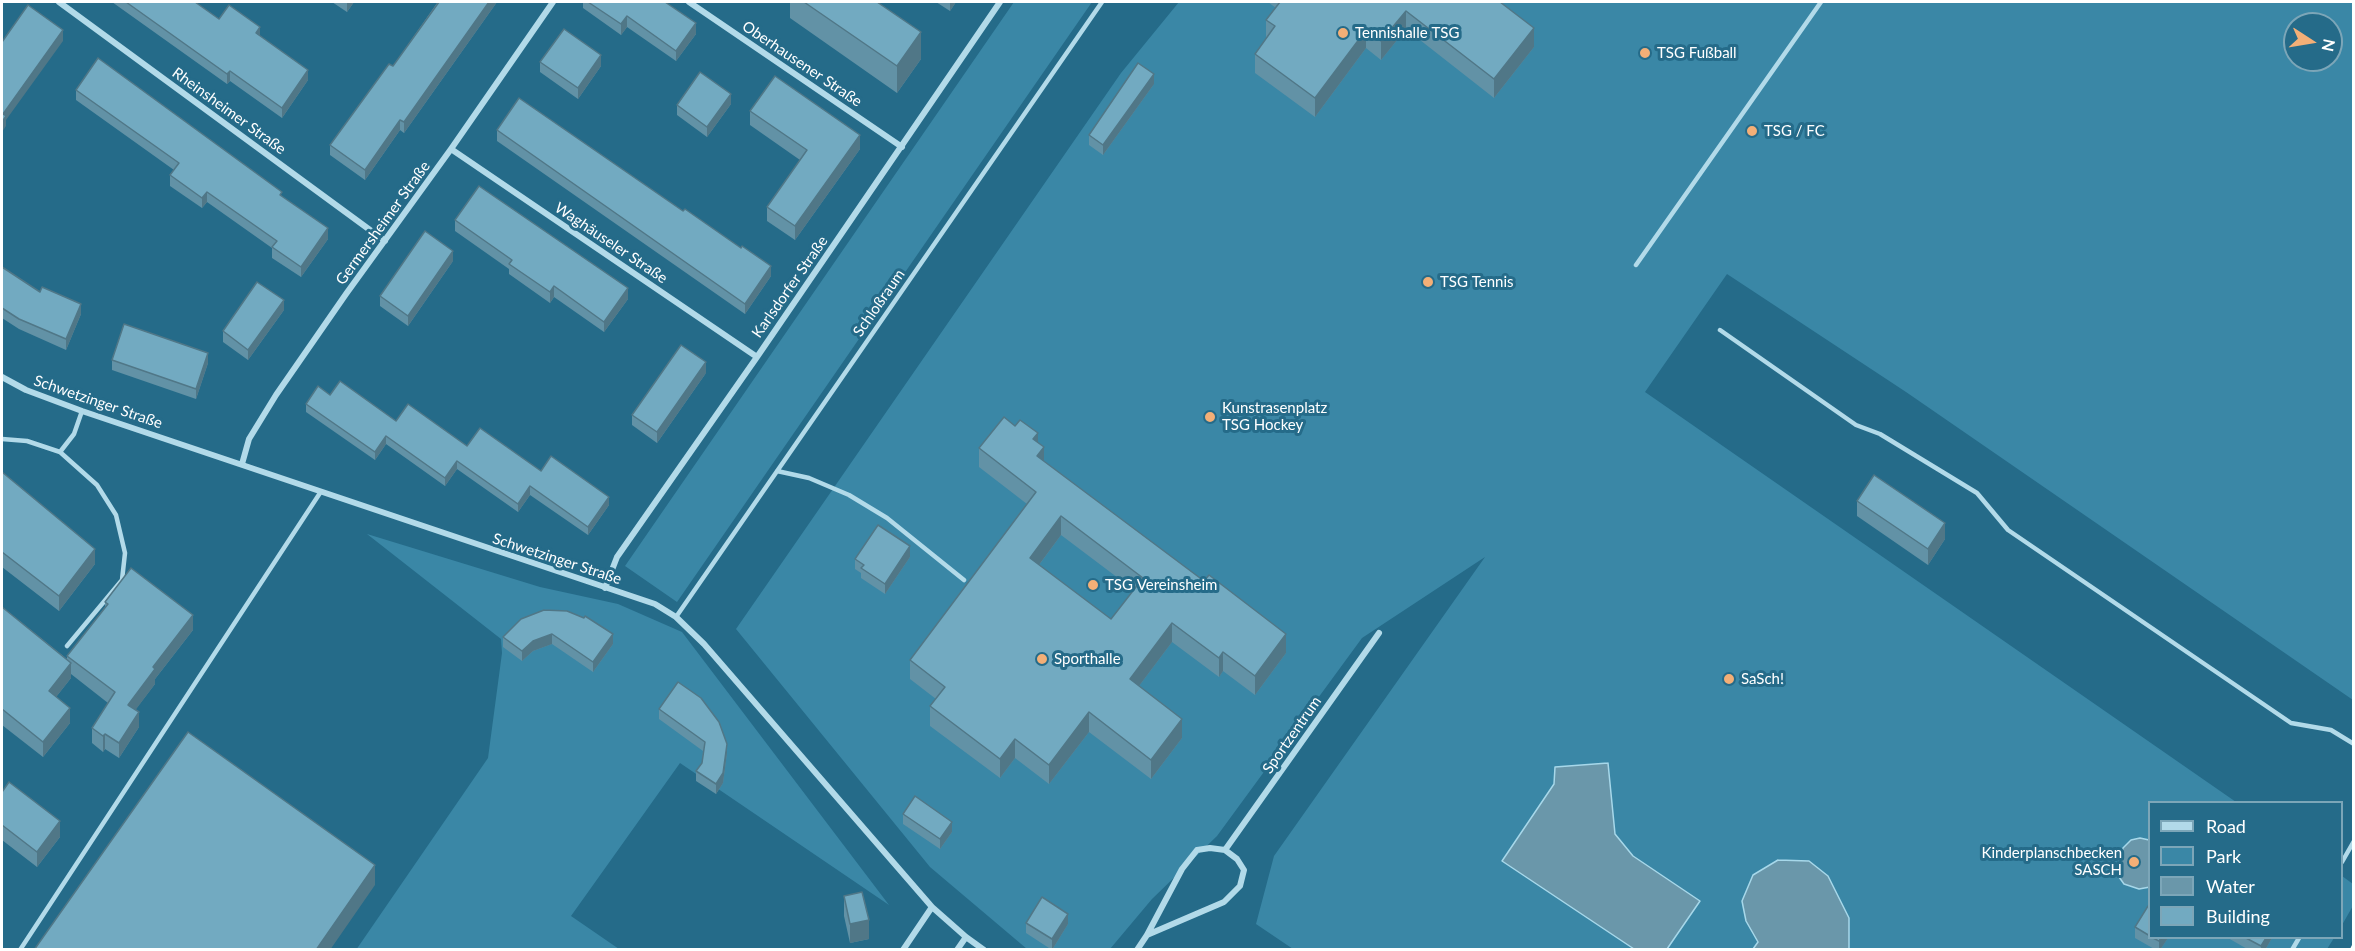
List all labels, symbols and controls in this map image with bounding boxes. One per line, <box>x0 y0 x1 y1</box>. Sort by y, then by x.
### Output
north arrow <box>2283 12 2343 72</box>
street label: Oberhausener Straße <box>739 17 865 111</box>
place label: Tennishalle TSG <box>1355 24 1459 42</box>
marker: Tennishalle TSG <box>1336 26 1350 40</box>
text: N <box>2319 37 2340 53</box>
place label: TSG Fußball <box>1657 44 1737 62</box>
marker: TSG Fußball <box>1638 46 1652 60</box>
street label: Rheinsheimer Straße <box>169 64 289 158</box>
place label: TSG / FC <box>1764 122 1825 140</box>
marker: TSG / FC <box>1745 124 1759 138</box>
street label: Germersheimer Straße <box>332 158 434 288</box>
street label: Waghäuseler Straße <box>551 199 671 287</box>
street label: Karlsdorfer Straße <box>748 233 832 341</box>
street label: Schloßraum <box>849 266 909 340</box>
place label: TSG Tennis <box>1440 273 1514 291</box>
marker: TSG Tennis <box>1421 275 1435 289</box>
street label: Schwetzinger Straße <box>31 372 165 432</box>
place label: Kunstrasenplatz TSG Hockey <box>1222 399 1327 434</box>
marker: Kunstrasenplatz TSG Hockey <box>1203 410 1217 424</box>
street label: Schwetzinger Straße <box>490 530 624 588</box>
place label: TSG Vereinsheim <box>1105 576 1217 594</box>
marker: TSG Vereinsheim <box>1086 578 1100 592</box>
place label: Sporthalle <box>1054 650 1121 668</box>
marker: Sporthalle <box>1035 652 1049 666</box>
place label: SaSch! <box>1741 670 1784 688</box>
marker: SaSch! <box>1722 672 1736 686</box>
street label: Sportzentrum <box>1259 693 1325 777</box>
legend <box>2148 801 2343 939</box>
text: Road <box>2206 815 2246 837</box>
place label: Kinderplanschbecken SASCH <box>1982 844 2122 879</box>
text: Park <box>2206 845 2241 867</box>
marker: Kinderplanschbecken SASCH <box>2127 855 2141 869</box>
text: Water <box>2206 875 2255 897</box>
text: Building <box>2206 905 2270 927</box>

